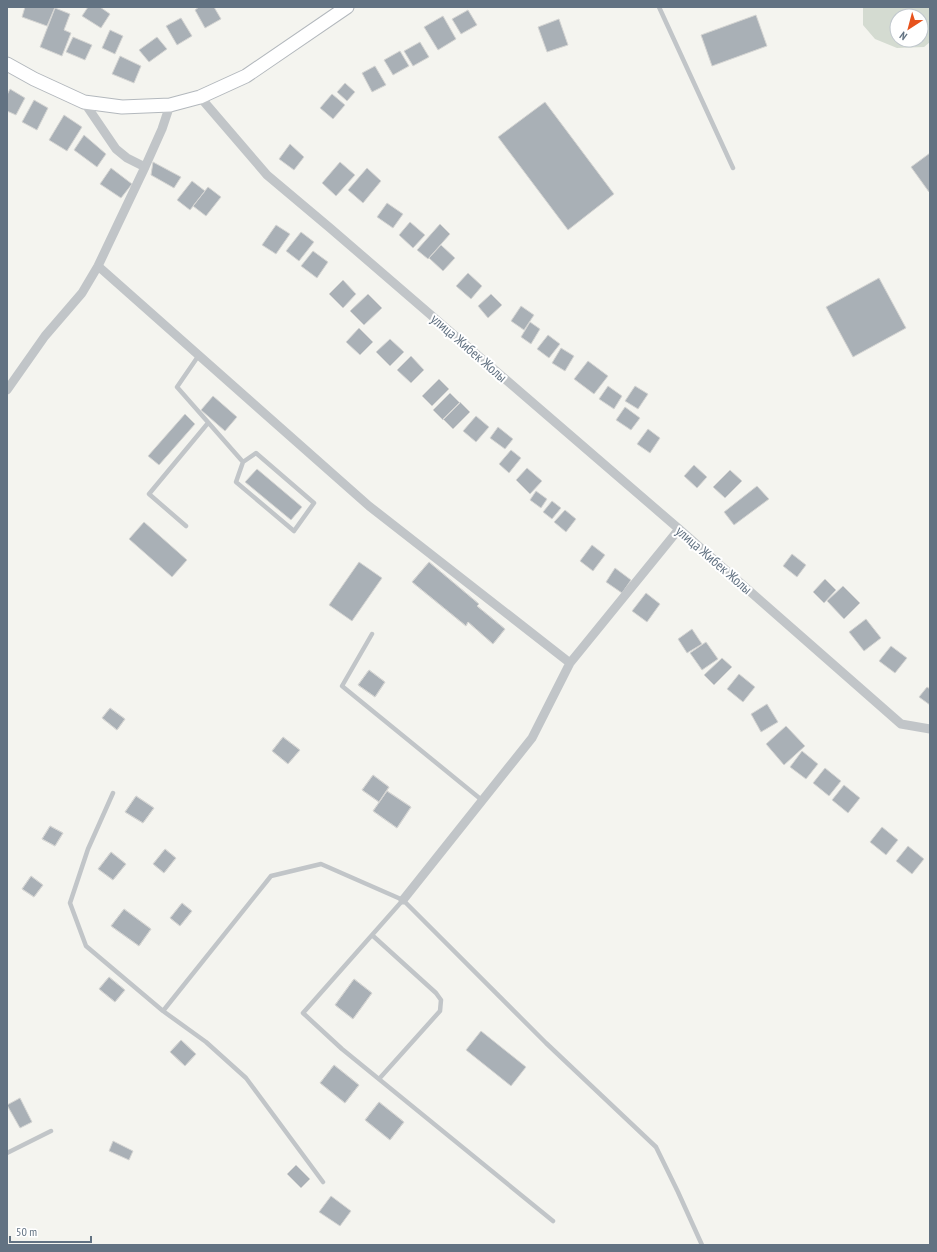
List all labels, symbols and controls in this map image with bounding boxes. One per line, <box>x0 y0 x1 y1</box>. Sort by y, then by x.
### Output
north arrow <box>889 8 929 48</box>
text: N <box>897 29 910 44</box>
street label: улица Жибек Жолы <box>427 310 511 386</box>
street label: улица Жибек Жолы <box>672 522 756 598</box>
scale bar <box>10 1218 91 1244</box>
text: 50 m <box>16 1224 37 1239</box>

